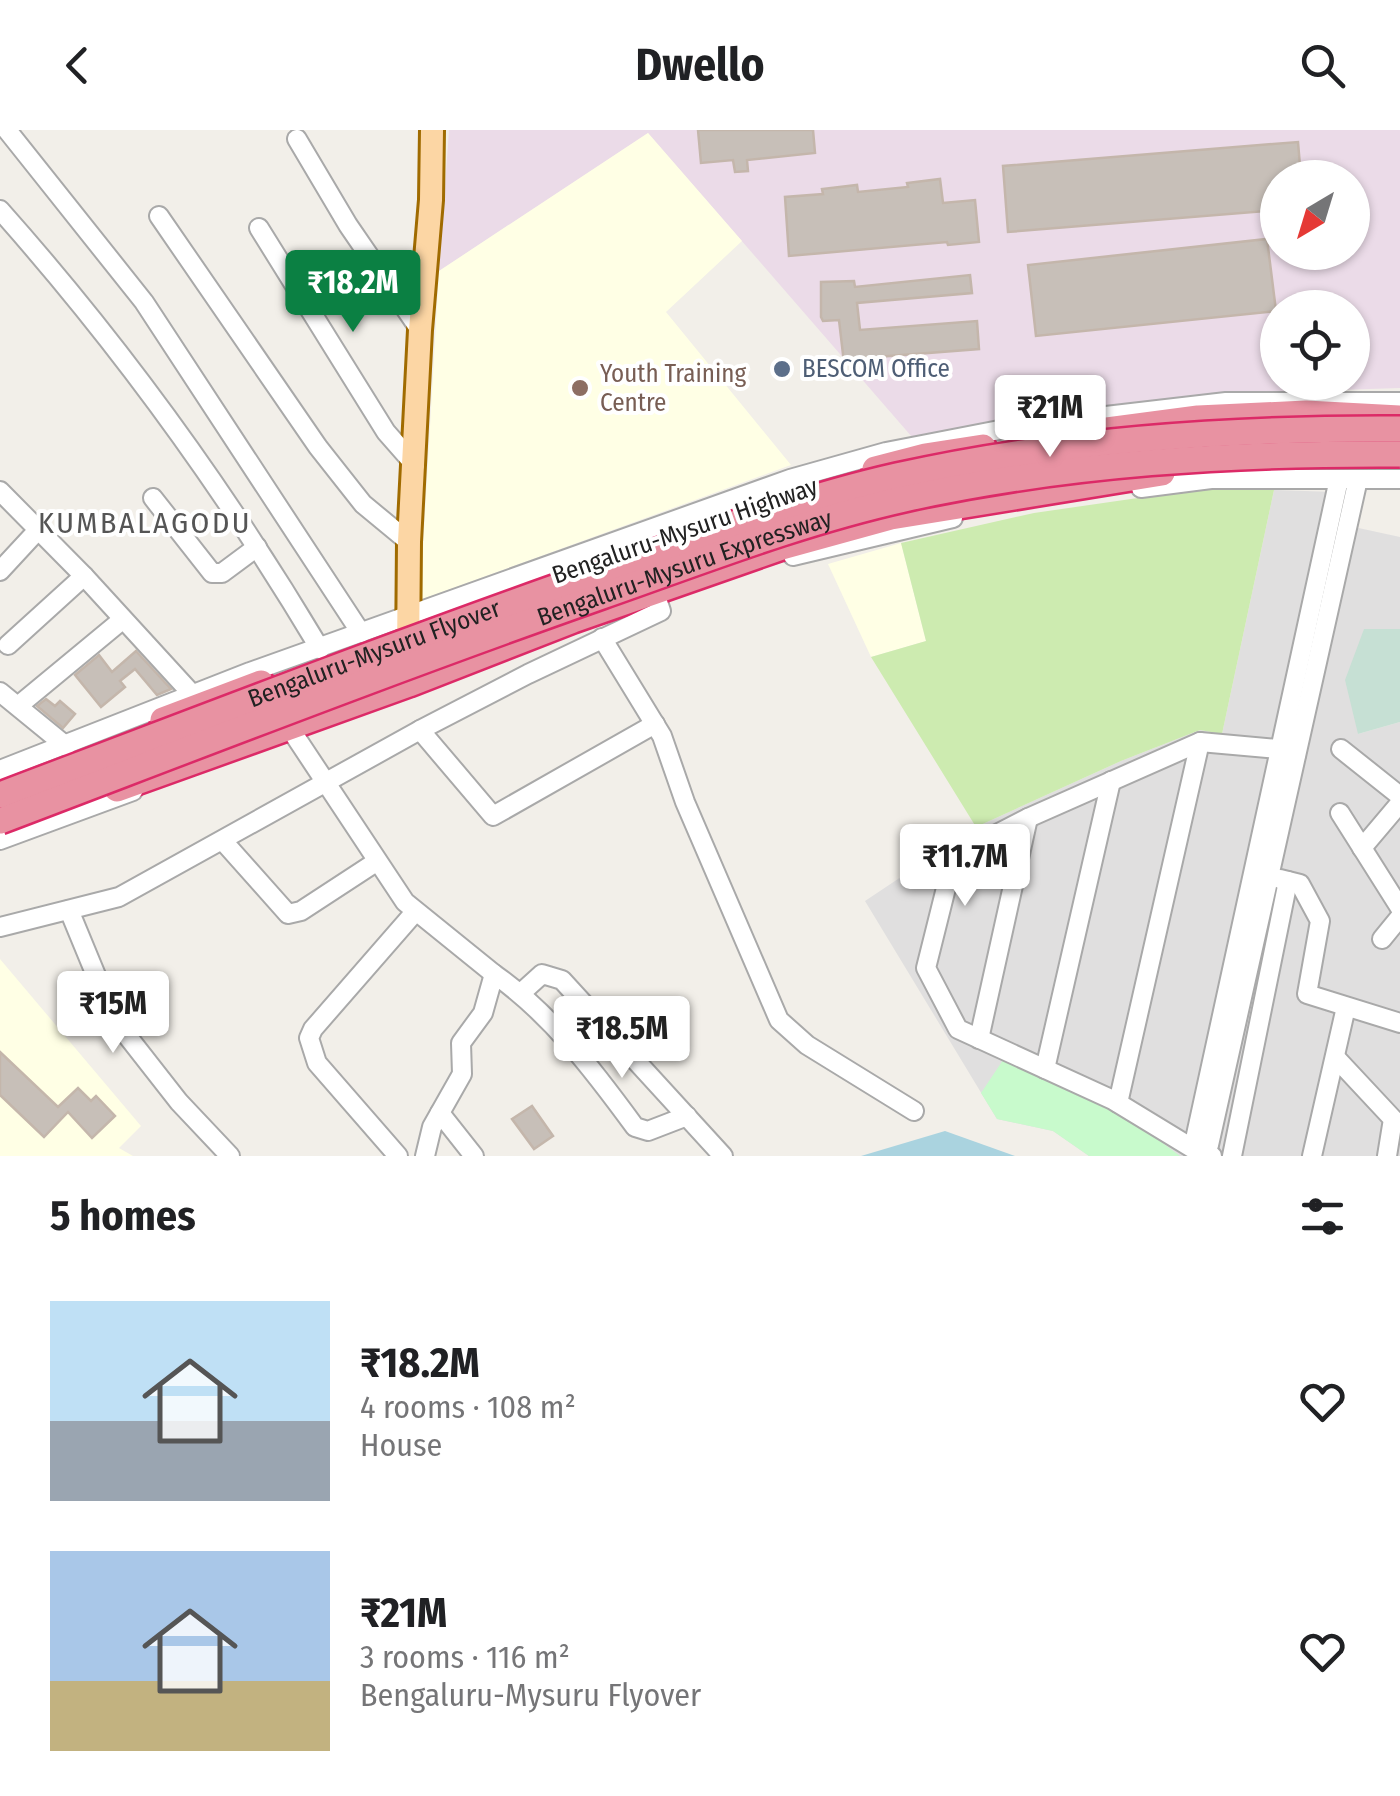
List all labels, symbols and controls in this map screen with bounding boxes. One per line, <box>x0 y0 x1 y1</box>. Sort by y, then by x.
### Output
icon: back <box>50 38 105 93</box>
text: Dwello <box>636 38 764 92</box>
icon: search <box>1295 38 1350 93</box>
north arrow <box>1260 160 1370 270</box>
map controls <box>1260 160 1370 400</box>
pin: ₹18.2M <box>272 250 434 335</box>
text: ₹18.2M <box>307 263 399 301</box>
button: locate <box>1260 290 1370 400</box>
place label: BESCOM Office <box>802 354 950 384</box>
marker: BESCOM Office <box>771 358 793 380</box>
place label: Youth Training Centre <box>600 359 746 418</box>
pin: ₹21M <box>991 375 1109 460</box>
marker: Youth Training Centre <box>569 377 591 399</box>
text: ₹21M <box>1017 388 1083 426</box>
street label: Bengaluru-Mysuru Highway <box>548 471 822 591</box>
street label: Bengaluru-Mysuru Expressway <box>533 503 836 633</box>
district label: KUMBALAGODU <box>38 505 252 541</box>
street label: Bengaluru-Mysuru Flyover <box>244 593 505 714</box>
pin: ₹11.7M <box>884 824 1046 909</box>
text: ₹11.7M <box>922 837 1008 875</box>
pin: ₹15M <box>54 971 172 1056</box>
text: ₹15M <box>79 984 147 1022</box>
pin: ₹18.5M <box>541 996 703 1081</box>
text: ₹18.5M <box>576 1009 668 1047</box>
icon: filters <box>1295 1189 1350 1244</box>
text: 5 homes <box>50 1191 196 1241</box>
text: ₹18.2M <box>360 1338 480 1388</box>
icon: home <box>130 1341 250 1461</box>
icon: heart <box>1295 1374 1350 1429</box>
text: 4 rooms · 108 m² <box>360 1388 576 1426</box>
text: House <box>360 1426 442 1464</box>
text: ₹21M <box>360 1588 447 1638</box>
icon: home <box>130 1591 250 1711</box>
icon: heart <box>1295 1624 1350 1679</box>
text: 3 rooms · 116 m² <box>360 1638 570 1676</box>
text: Bengaluru-Mysuru Flyover <box>360 1676 701 1714</box>

